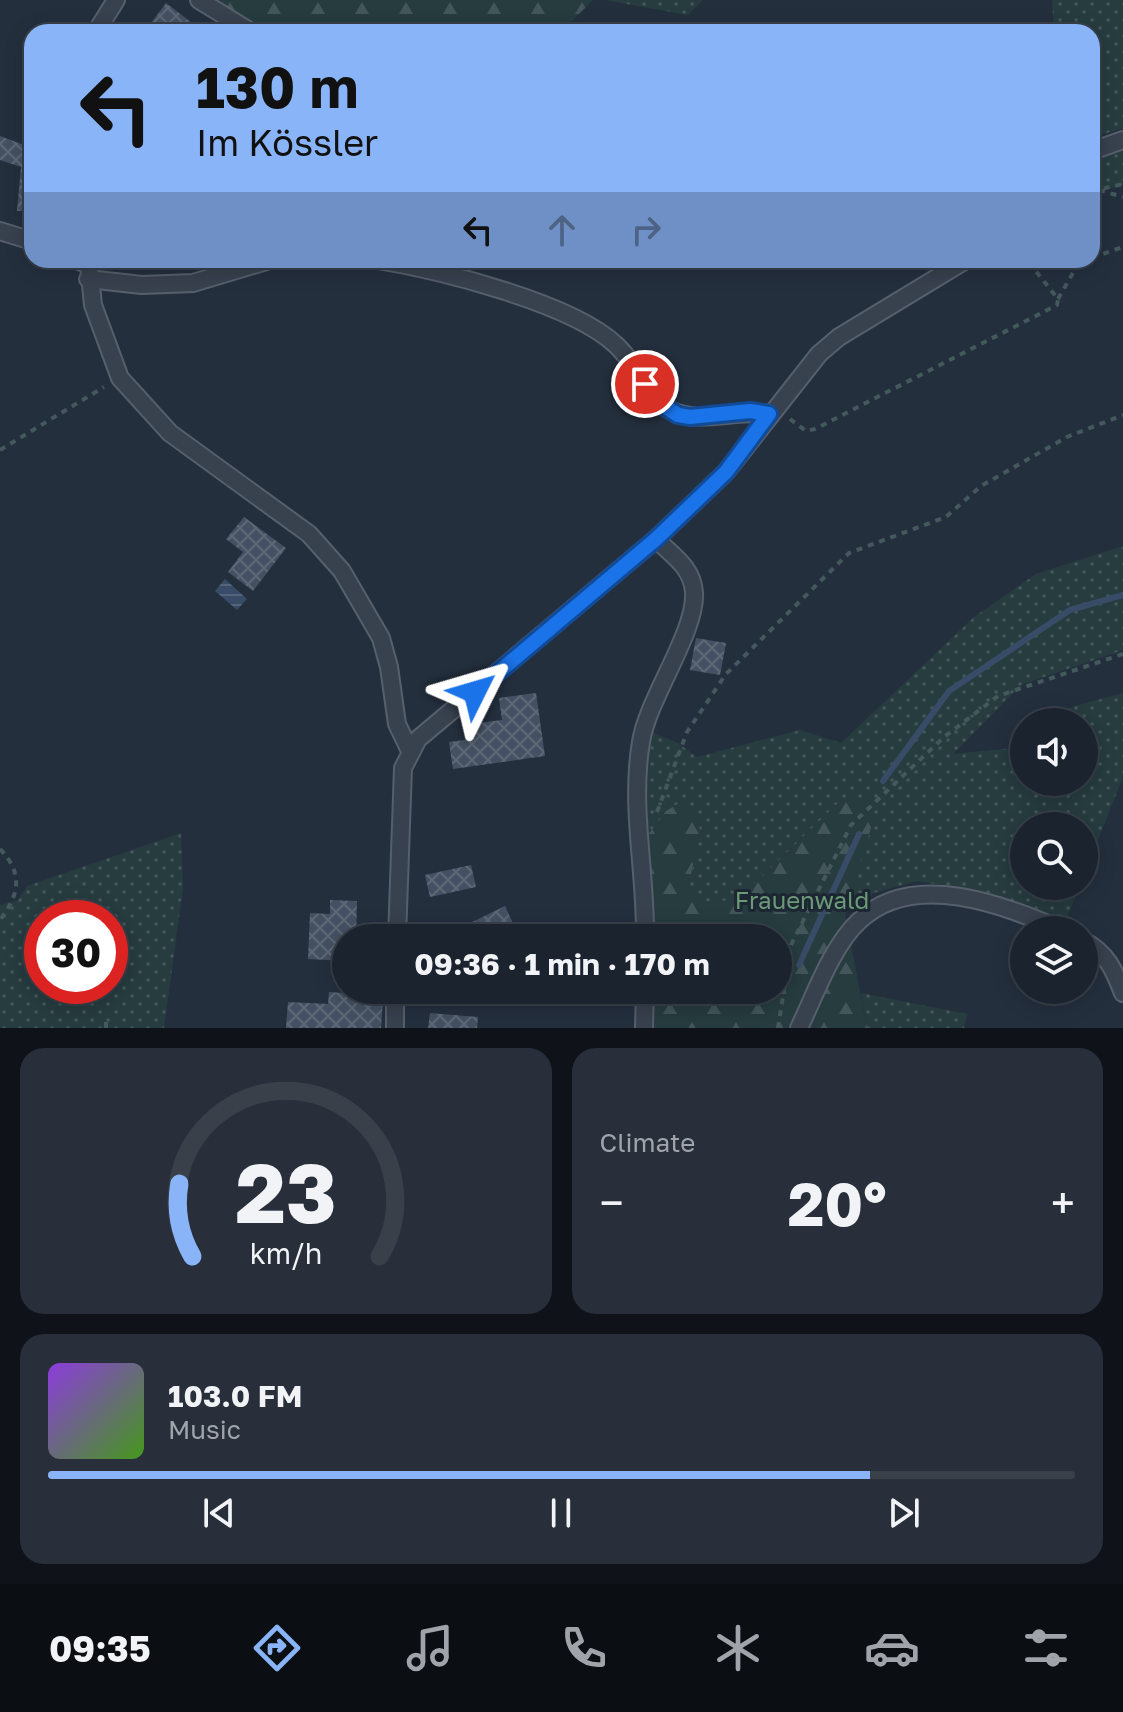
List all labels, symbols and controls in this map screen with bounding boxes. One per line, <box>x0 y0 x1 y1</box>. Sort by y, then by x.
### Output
text: 130 m <box>196 53 358 120</box>
icon: left <box>64 56 168 160</box>
text: Im Kössler <box>196 121 378 164</box>
icon: left <box>456 208 500 252</box>
icon: ahead <box>540 208 584 252</box>
icon: right <box>624 208 668 252</box>
pin <box>611 350 679 418</box>
icon: arrive <box>623 362 667 406</box>
position arrow <box>433 650 517 734</box>
map controls <box>1010 708 1098 1004</box>
button: sound <box>1010 708 1098 796</box>
button: search <box>1010 812 1098 900</box>
park label: Frauenwald <box>735 885 869 914</box>
speed limit sign: 30 <box>24 900 128 1004</box>
button: layers <box>1010 916 1098 1004</box>
text: 09:36 · 1 min · 170 m <box>414 946 710 982</box>
text: Climate <box>600 1127 695 1158</box>
text: 23 <box>235 1141 337 1241</box>
text: 20° <box>788 1167 887 1239</box>
text: − <box>600 1176 624 1229</box>
text: + <box>1051 1176 1075 1229</box>
text: km/h <box>249 1236 322 1270</box>
text: 103.0 FM <box>168 1378 302 1414</box>
text: Music <box>168 1414 241 1445</box>
icon: previous <box>197 1491 241 1535</box>
icon: pause <box>539 1491 583 1535</box>
icon: next <box>882 1491 926 1535</box>
icon: directions <box>249 1620 305 1676</box>
icon: music <box>402 1620 458 1676</box>
icon: phone <box>556 1620 612 1676</box>
icon: climate <box>710 1620 766 1676</box>
icon: car <box>864 1620 920 1676</box>
icon: filters <box>1018 1620 1074 1676</box>
text: 09:35 <box>49 1627 151 1670</box>

